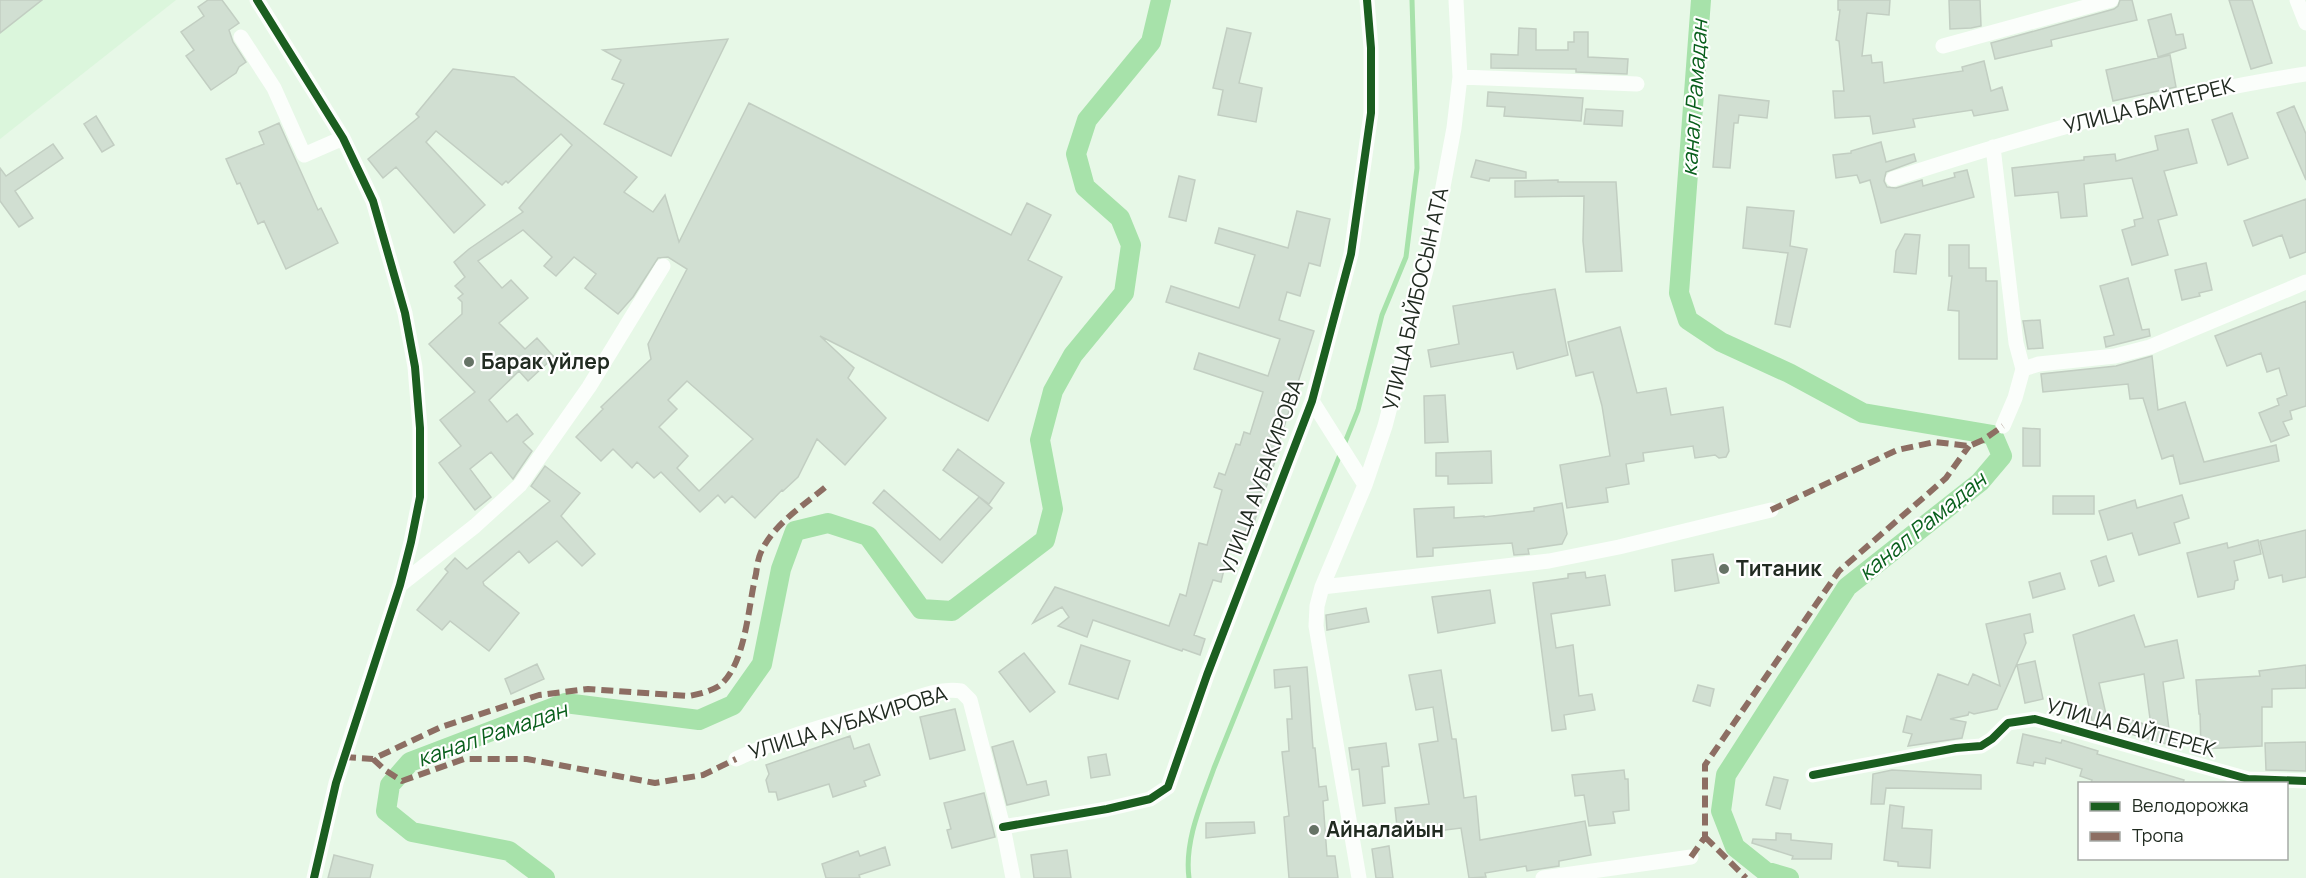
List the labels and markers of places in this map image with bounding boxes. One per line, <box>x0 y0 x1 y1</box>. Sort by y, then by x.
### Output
place label: Барак уйлер <box>481 347 610 375</box>
marker: Барак уйлер <box>462 355 476 369</box>
place label: Титаник <box>1736 554 1822 582</box>
marker: Титаник <box>1717 562 1731 576</box>
place label: Айналайын <box>1326 815 1444 843</box>
marker: Айналайын <box>1307 823 1321 837</box>

